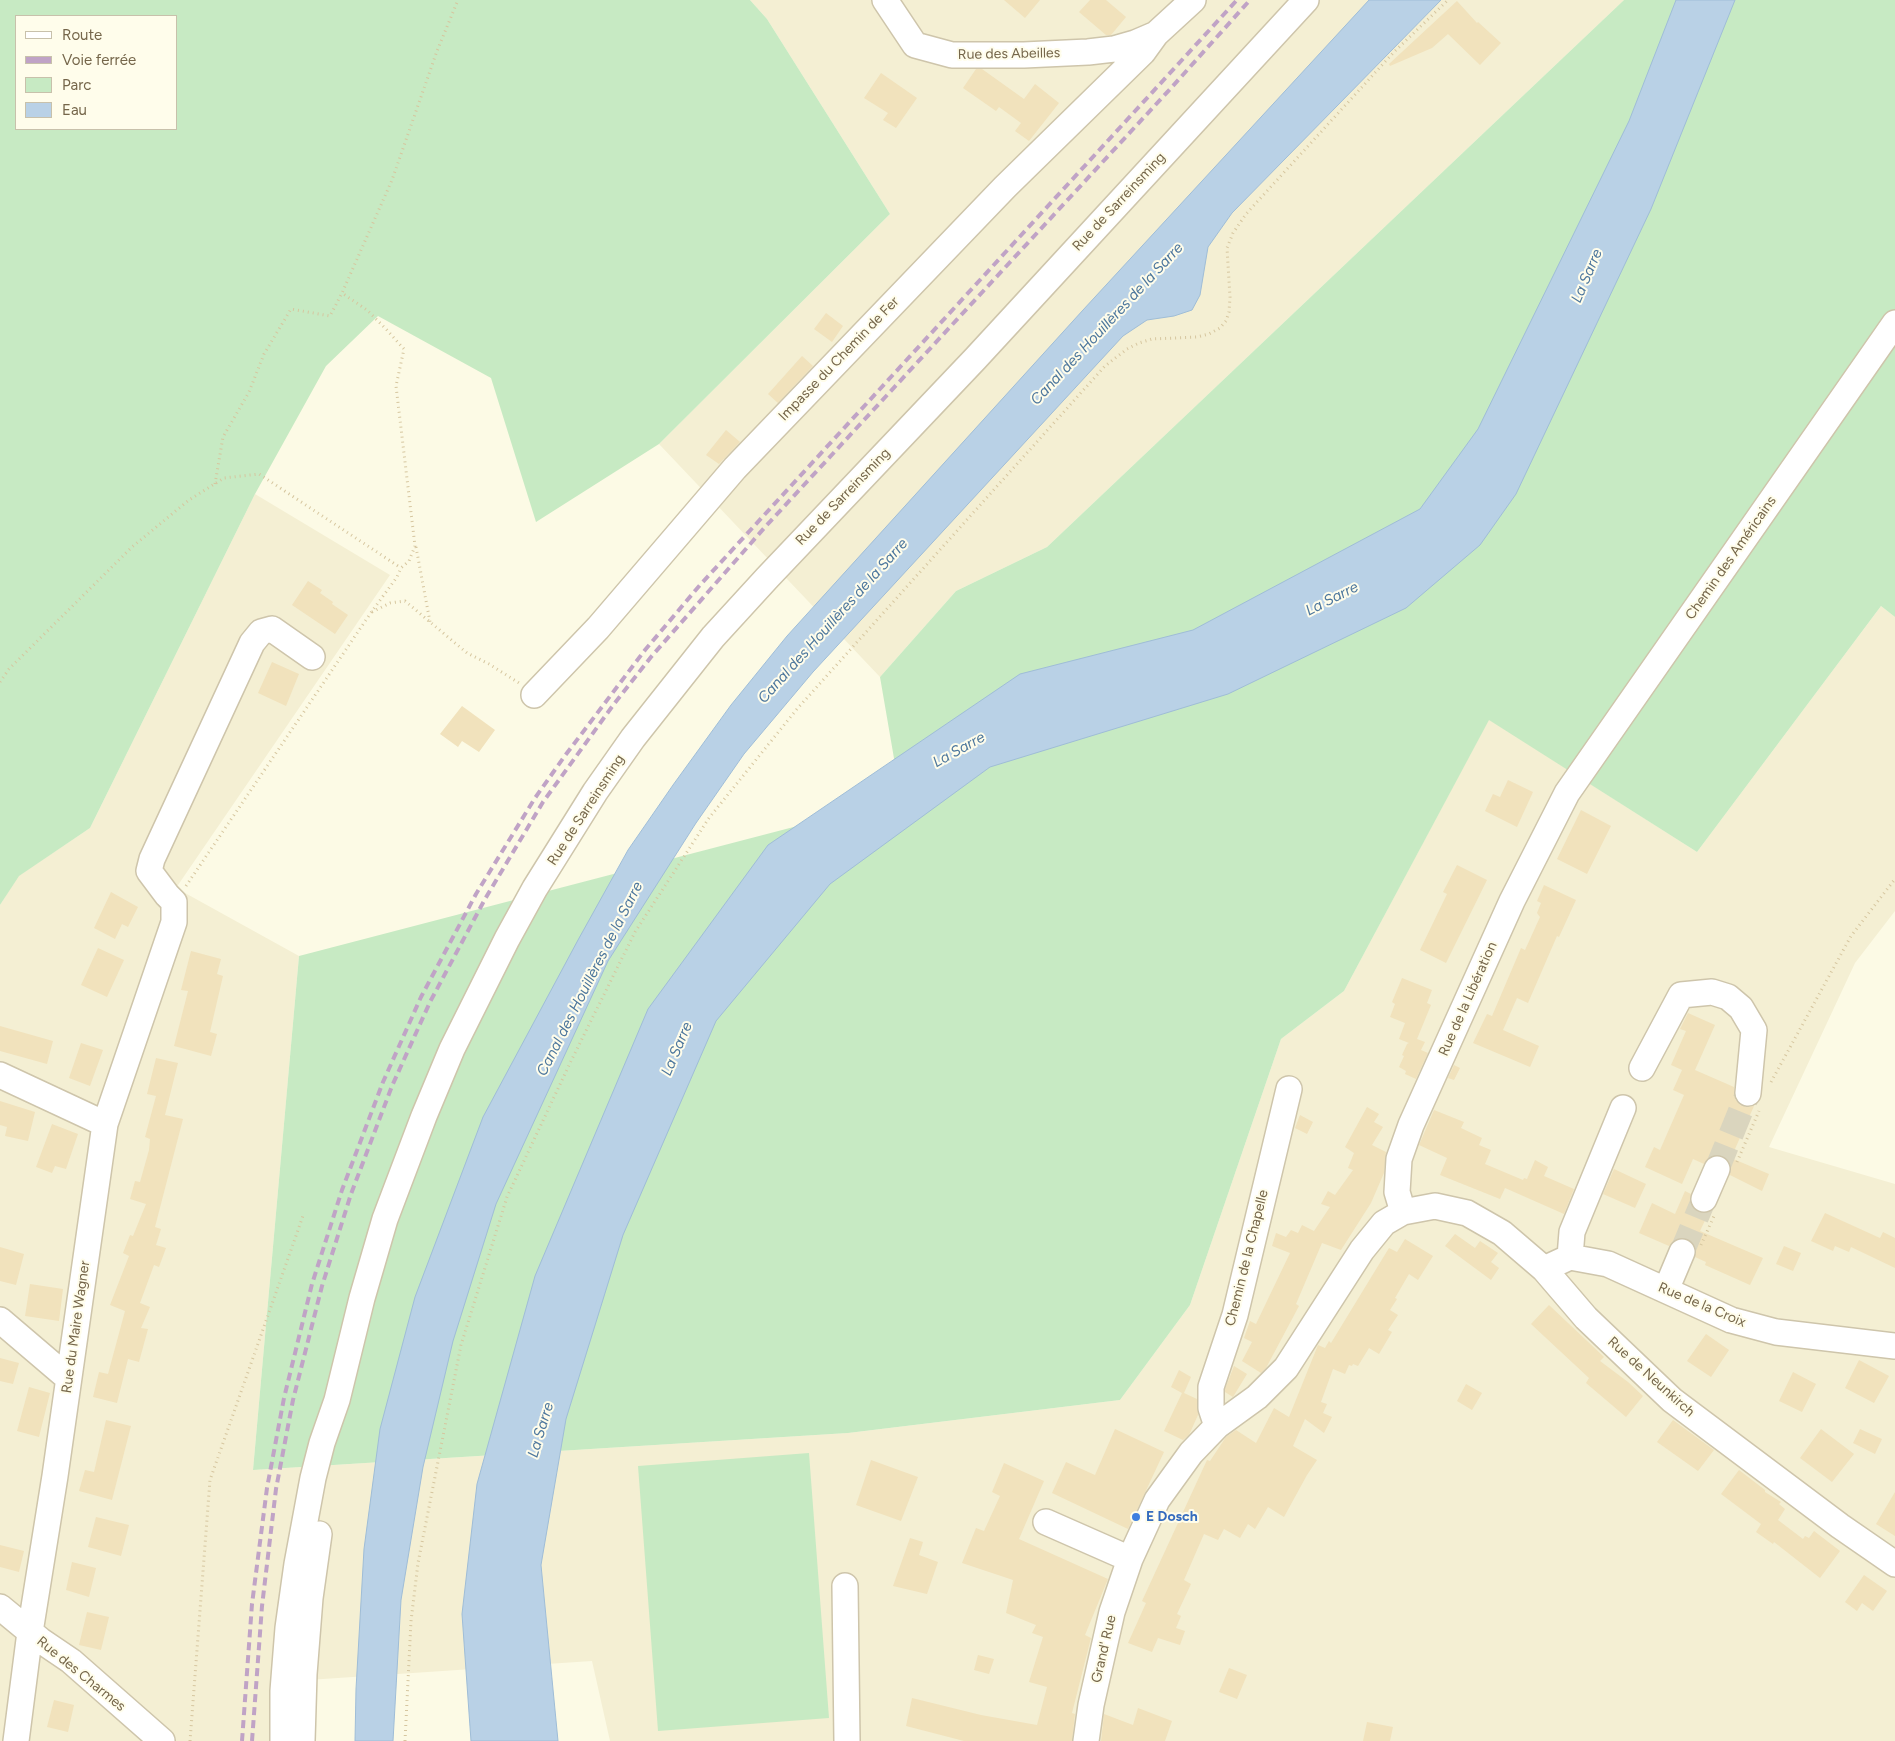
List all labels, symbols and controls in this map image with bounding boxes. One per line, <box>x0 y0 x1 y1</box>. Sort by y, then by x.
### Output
legend <box>15 15 178 130</box>
text: Route <box>62 26 102 44</box>
street label: Rue des Abeilles <box>958 45 1060 63</box>
text: Voie ferrée <box>62 51 136 69</box>
text: Parc <box>62 76 91 94</box>
text: Eau <box>62 101 87 119</box>
street label: Rue de Sarreinsming <box>1069 149 1169 255</box>
water label: Canal des Houillères de la Sarre <box>1027 239 1187 409</box>
water label: La Sarre <box>1568 246 1606 306</box>
street label: Impasse du Chemin de Fer <box>775 293 903 425</box>
street label: Rue de Sarreinsming <box>792 445 894 549</box>
street label: Chemin des Américains <box>1682 493 1780 623</box>
water label: Canal des Houillères de la Sarre <box>754 535 912 707</box>
water label: La Sarre <box>1303 578 1361 620</box>
water label: La Sarre <box>930 728 988 772</box>
street label: Rue de Sarreinsming <box>544 751 628 869</box>
water label: Canal des Houillères de la Sarre <box>533 879 647 1079</box>
street label: Rue de la Libération <box>1435 939 1501 1059</box>
water label: La Sarre <box>658 1019 696 1079</box>
street label: Chemin de la Chapelle <box>1222 1188 1272 1328</box>
street label: Rue du Maire Wagner <box>58 1260 94 1394</box>
street label: Rue de la Croix <box>1656 1279 1748 1331</box>
street label: Rue de Neunkirch <box>1604 1334 1698 1420</box>
water label: La Sarre <box>524 1400 558 1460</box>
place label: E Dosch <box>1146 1509 1198 1525</box>
marker: E Dosch <box>1130 1511 1142 1523</box>
street label: Grand' Rue <box>1088 1613 1120 1685</box>
street label: Rue des Charmes <box>33 1633 129 1715</box>

